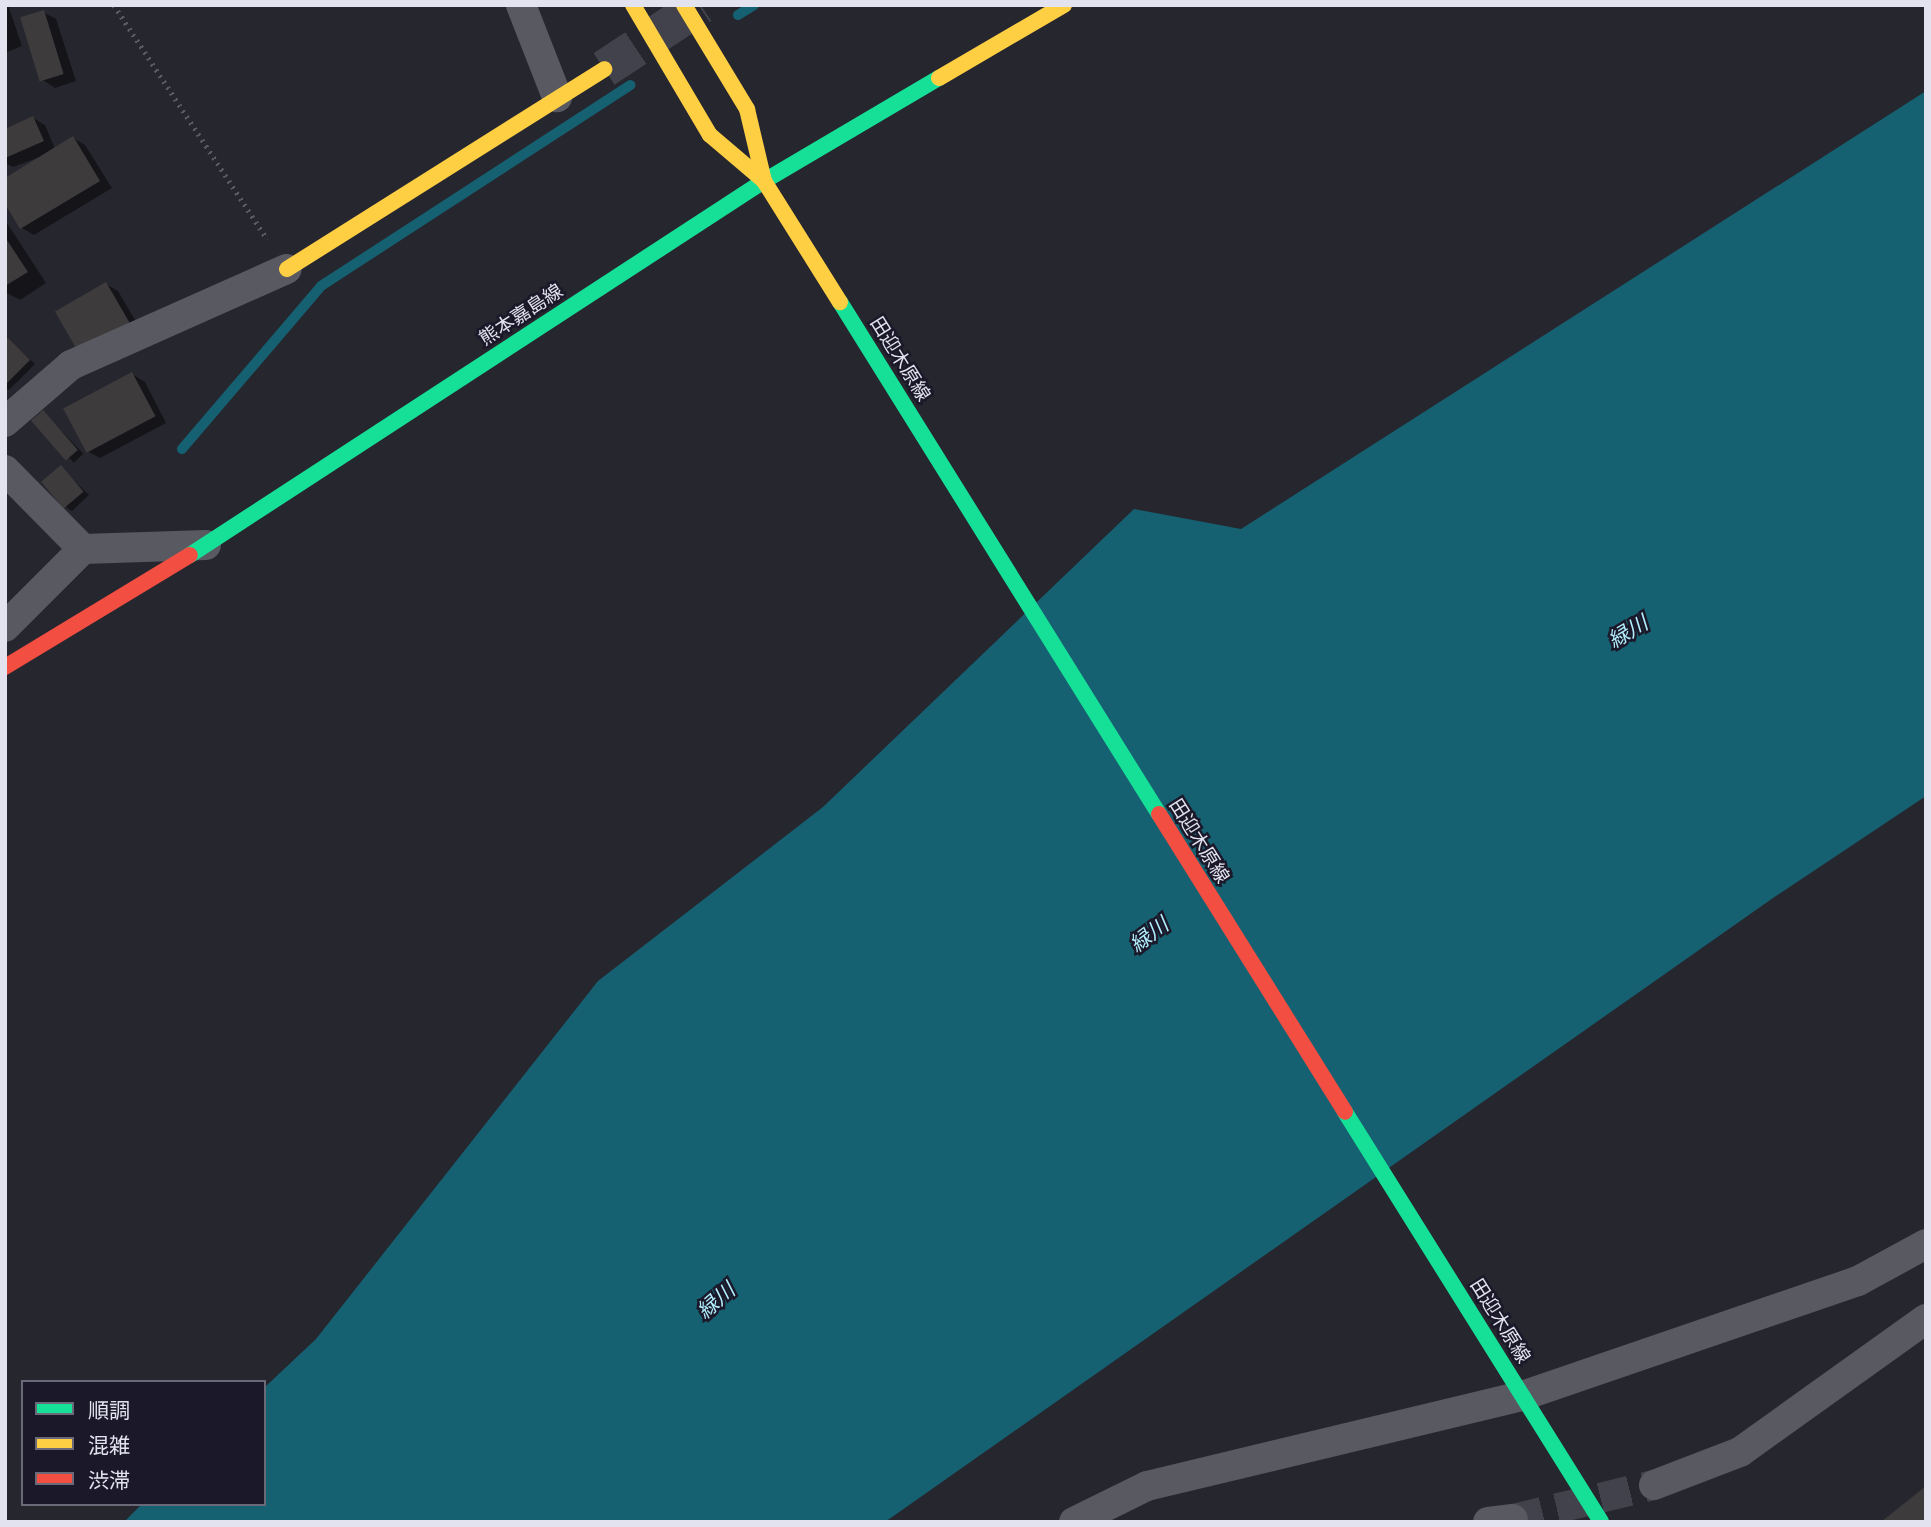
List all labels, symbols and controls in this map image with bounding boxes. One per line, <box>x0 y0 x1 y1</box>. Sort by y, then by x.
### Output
street label: 熊本嘉島線 <box>475 280 567 350</box>
street label: 田迎木原線 <box>865 313 935 405</box>
water label: 緑川 <box>1604 610 1652 654</box>
street label: 田迎木原線 <box>1164 795 1234 887</box>
water label: 緑川 <box>1125 912 1173 958</box>
street label: 田迎木原線 <box>1465 1275 1535 1367</box>
water label: 緑川 <box>692 1278 740 1324</box>
legend <box>21 1380 266 1506</box>
text: 順調 <box>88 1398 130 1423</box>
text: 混雑 <box>88 1433 130 1458</box>
text: 渋滞 <box>88 1468 130 1493</box>

